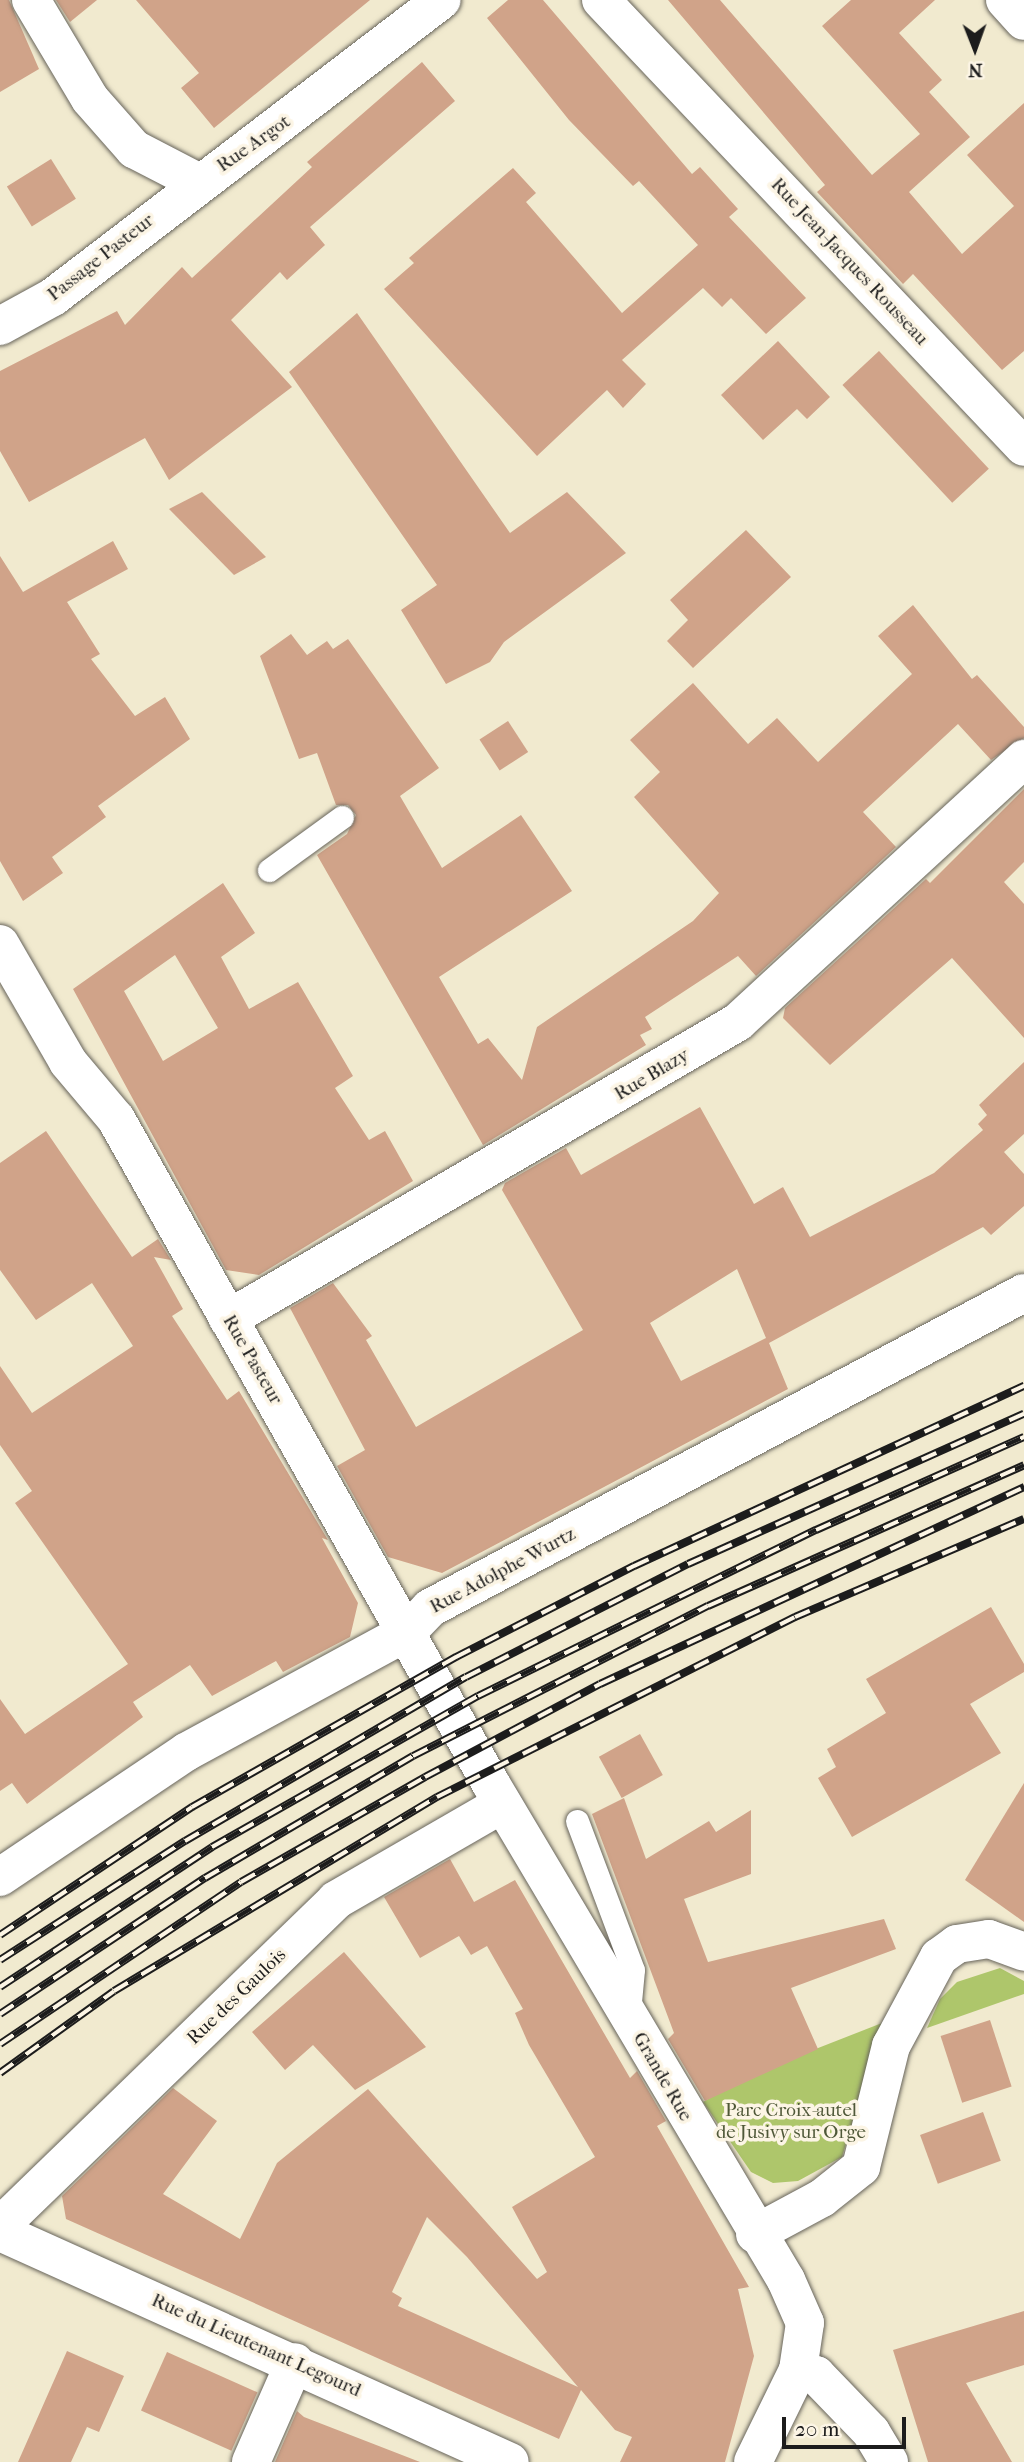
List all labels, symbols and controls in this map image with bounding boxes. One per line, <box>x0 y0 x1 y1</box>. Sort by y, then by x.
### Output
north arrow <box>940 14 1010 84</box>
text: N <box>968 59 983 81</box>
street label: Rue Argot <box>213 110 295 178</box>
street label: Rue Jean-Jacques Rousseau <box>766 174 932 350</box>
street label: Passage Pasteur <box>43 209 159 307</box>
street label: Rue Blazy <box>611 1044 693 1106</box>
street label: Rue Pasteur <box>217 1311 287 1409</box>
street label: Rue Adolphe Wurtz <box>426 1523 580 1619</box>
street label: Rue des Gaulois <box>183 1944 291 2050</box>
street label: Grande Rue <box>627 2029 697 2125</box>
park label: Parc Croix-autel de Jusivy sur Orge <box>716 2100 866 2144</box>
street label: Rue du Lieutenant Legourd <box>148 2289 364 2403</box>
scale bar <box>786 2402 910 2446</box>
text: 20 m <box>795 2417 839 2441</box>

